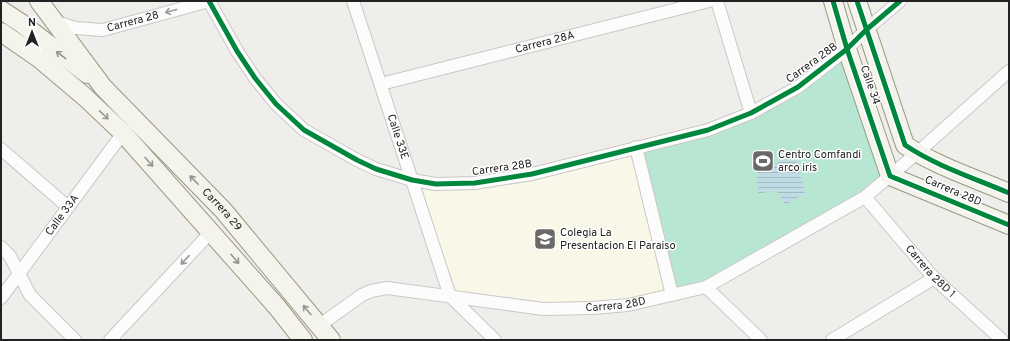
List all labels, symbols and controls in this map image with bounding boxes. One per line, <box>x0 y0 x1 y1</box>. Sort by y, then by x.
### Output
street label: Carrera 28 <box>105 8 160 36</box>
one-way arrow <box>165 8 178 15</box>
north arrow <box>12 12 52 52</box>
text: N <box>28 16 36 30</box>
street label: Carrera 28A <box>514 28 576 57</box>
street label: Carrera 28B <box>783 40 841 86</box>
one-way arrow <box>56 50 67 59</box>
street label: Calle 34 <box>857 64 883 107</box>
one-way arrow <box>99 110 109 120</box>
street label: Calle 33E <box>384 112 412 161</box>
sports icon: Centro Comfandi arco iris <box>750 148 776 174</box>
place label: Centro Comfandi arco iris <box>778 148 861 175</box>
one-way arrow <box>144 157 154 167</box>
street label: Carrera 28B <box>471 157 533 179</box>
street label: Carrera 28D <box>922 173 984 209</box>
one-way arrow <box>189 175 198 185</box>
street label: Carrera 29 <box>199 185 245 234</box>
street label: Calle 33A <box>42 192 82 239</box>
school or university icon: Colegia La Presentacion El Paraiso <box>532 226 558 252</box>
place label: Colegia La Presentacion El Paraiso <box>560 226 676 253</box>
street label: Carrera 28D 1 <box>902 242 958 301</box>
one-way arrow <box>230 254 240 264</box>
one-way arrow <box>180 255 189 266</box>
street label: Carrera 28D <box>585 294 647 315</box>
one-way arrow <box>302 304 311 315</box>

